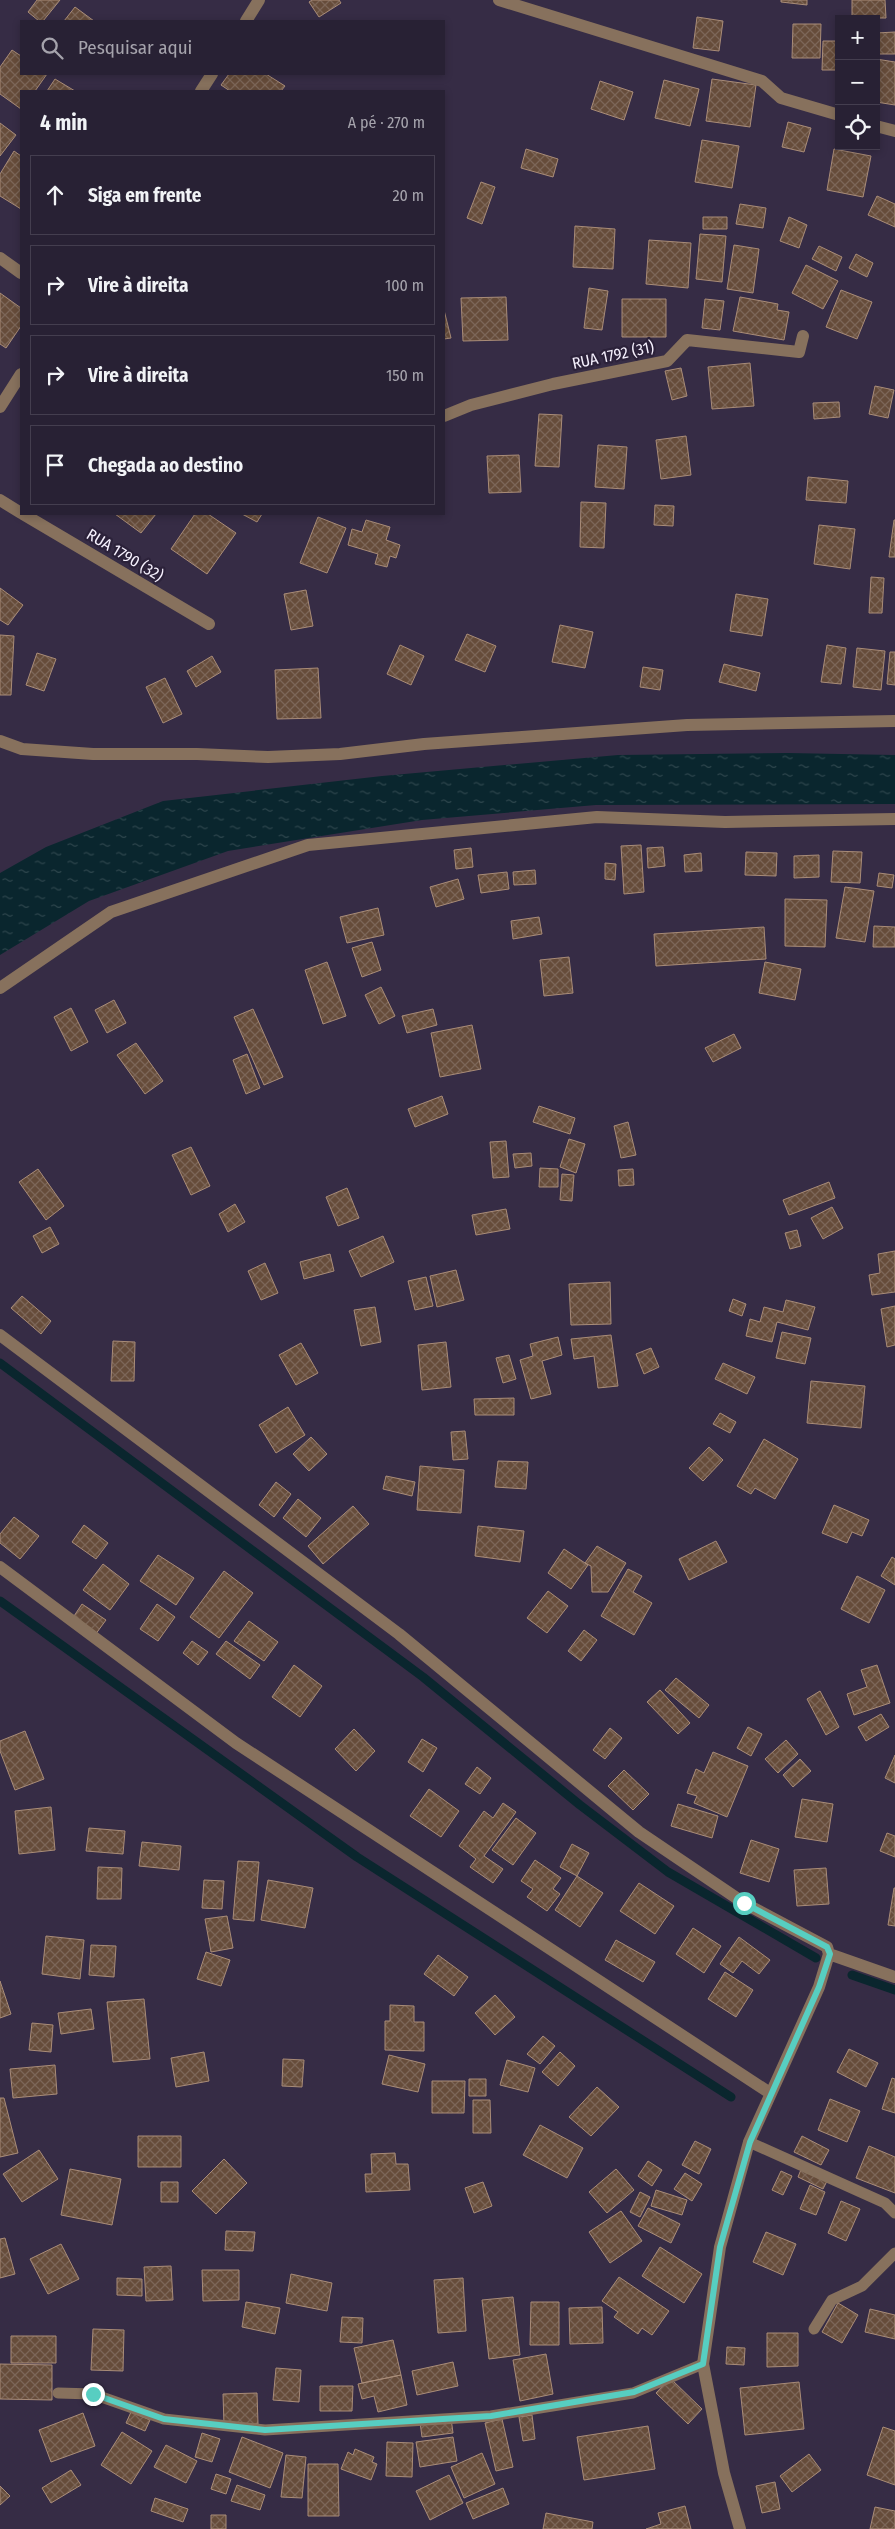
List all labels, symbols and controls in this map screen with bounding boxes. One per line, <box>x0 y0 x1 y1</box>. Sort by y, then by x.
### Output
map controls <box>835 15 880 150</box>
button: + <box>835 15 880 60</box>
search box <box>20 20 445 75</box>
icon: search <box>38 34 66 62</box>
text: Pesquisar aqui <box>78 36 192 59</box>
button: − <box>835 60 880 105</box>
button: locate <box>835 105 880 150</box>
text: 4 min <box>40 110 88 136</box>
text: A pé · 270 m <box>348 113 425 132</box>
icon: ahead <box>41 181 69 209</box>
text: Siga em frente <box>88 184 202 207</box>
text: 20 m <box>393 186 424 205</box>
icon: right <box>41 271 69 299</box>
text: Vire à direita <box>88 274 189 297</box>
text: 100 m <box>385 276 424 295</box>
street label: RUA 1792 (31) <box>570 337 656 373</box>
icon: right <box>41 361 69 389</box>
text: Vire à direita <box>88 364 189 387</box>
text: 150 m <box>386 366 424 385</box>
icon: arrive <box>41 451 69 479</box>
text: Chegada ao destino <box>88 454 243 477</box>
street label: RUA 1790 (32) <box>83 525 167 585</box>
route start <box>733 1892 756 1915</box>
route end <box>82 2383 105 2406</box>

